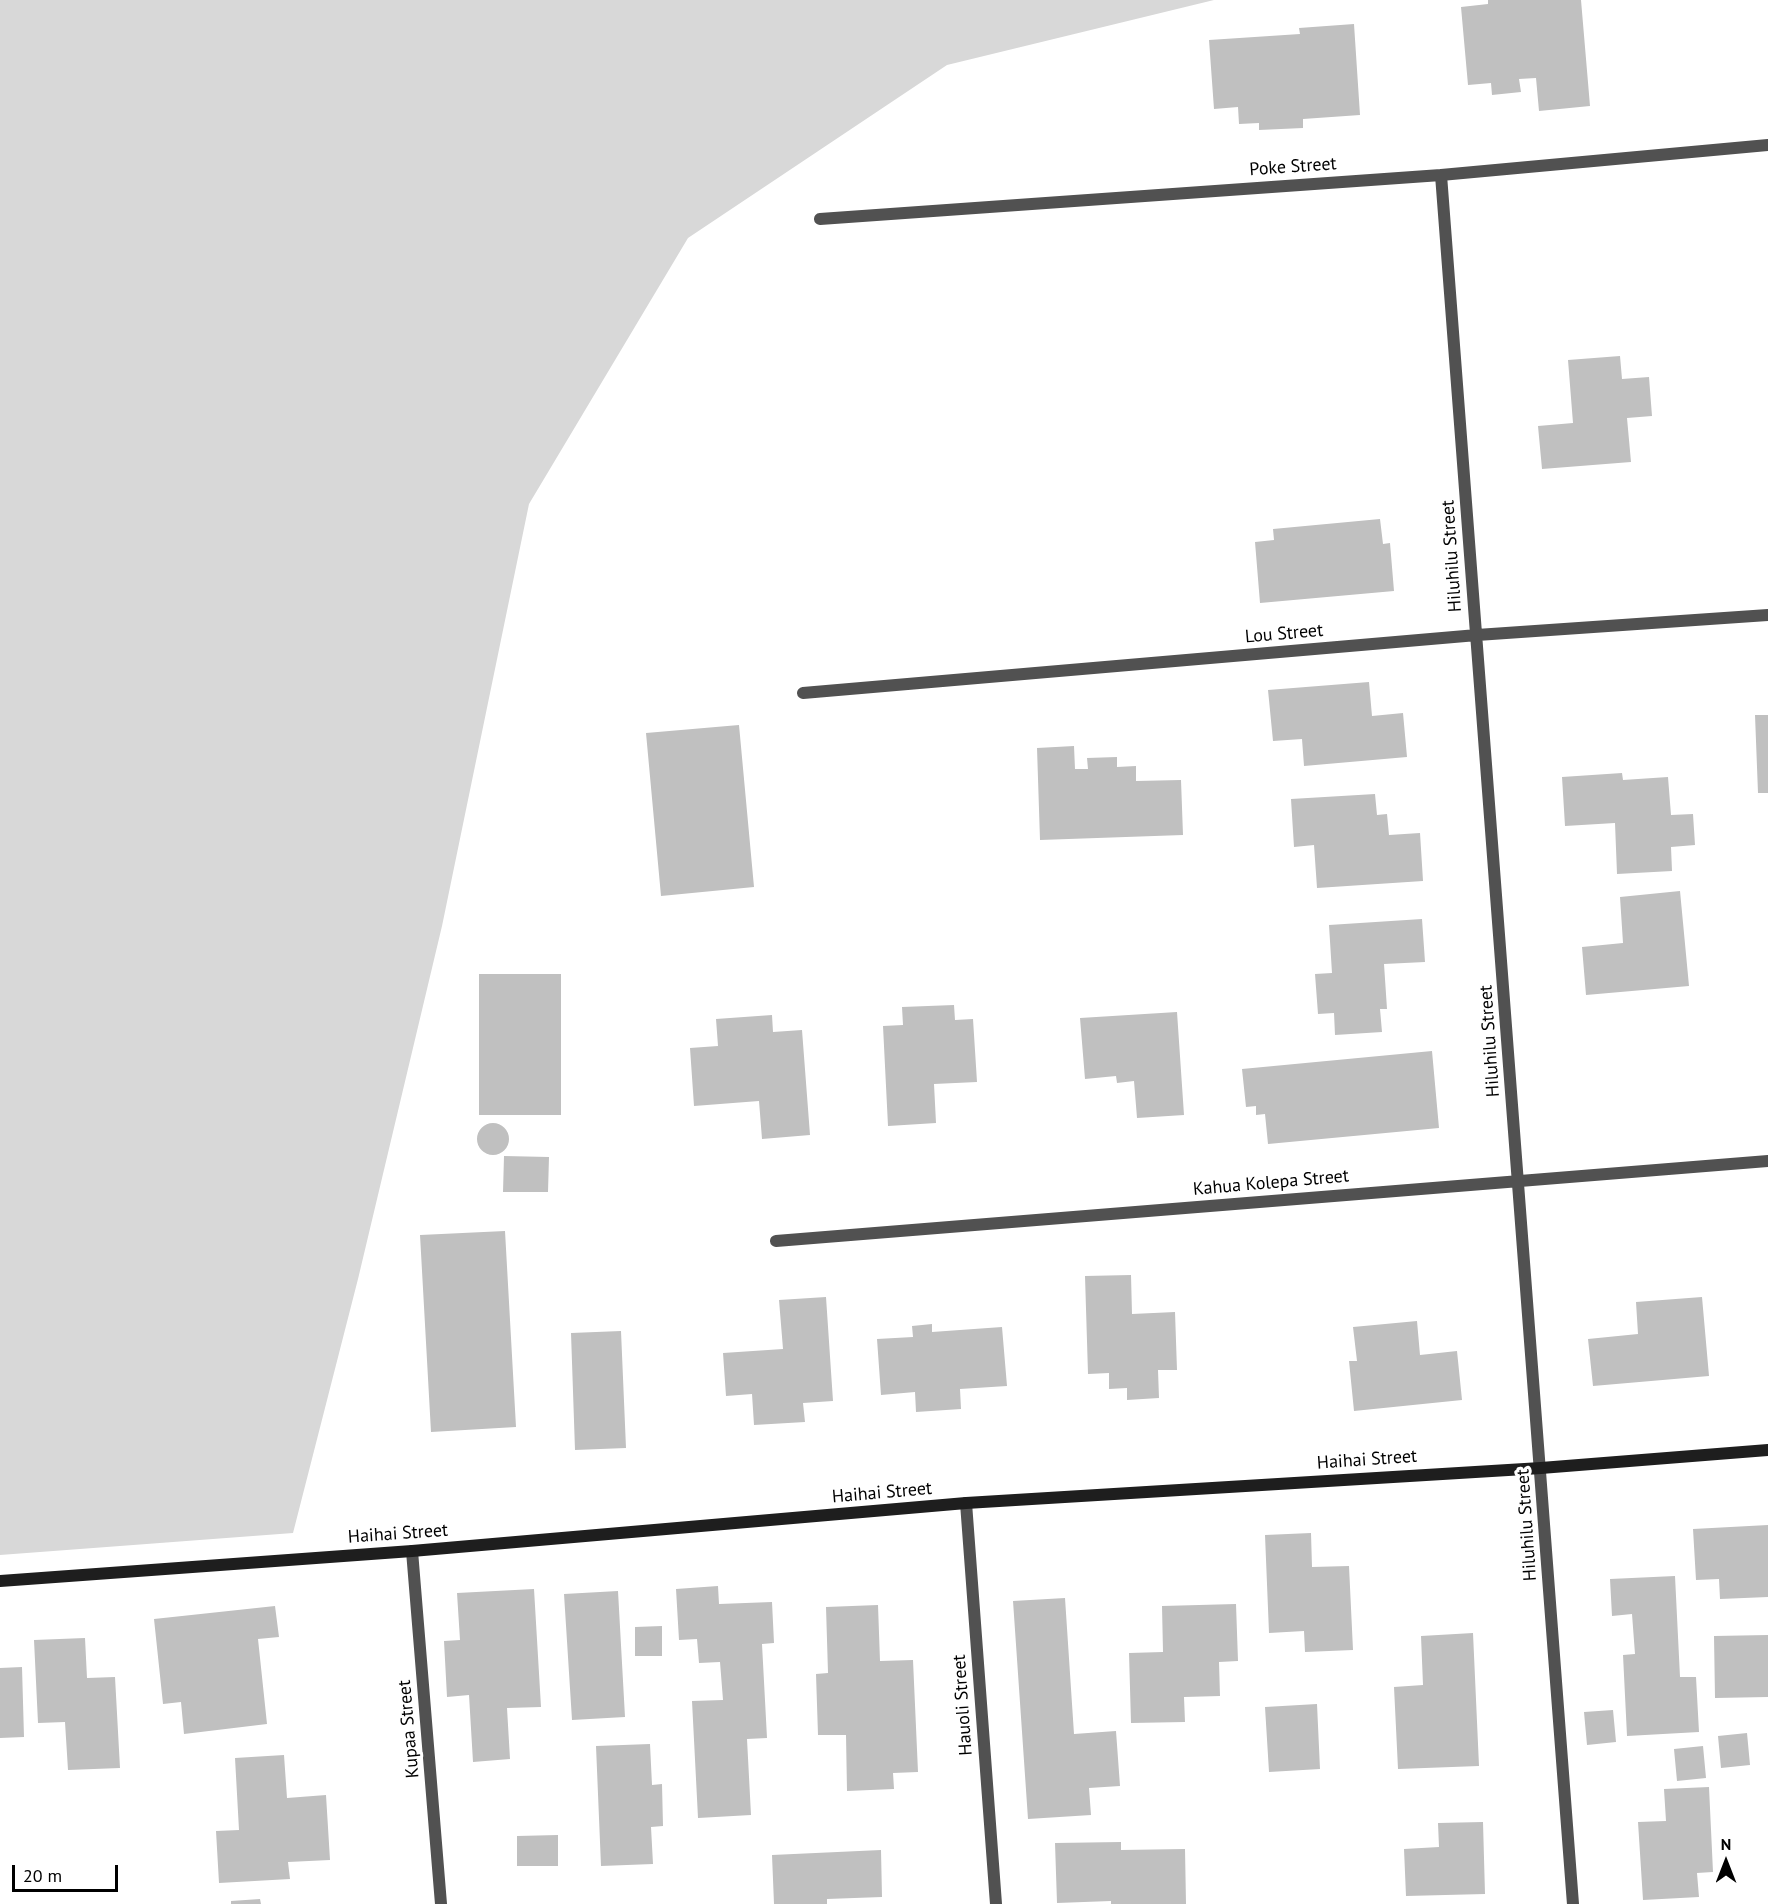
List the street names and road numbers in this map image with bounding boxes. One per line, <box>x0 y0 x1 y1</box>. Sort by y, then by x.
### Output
street label: Poke Street <box>1249 153 1337 181</box>
street label: Hiluhilu Street <box>1437 499 1467 613</box>
street label: Lou Street <box>1244 620 1324 648</box>
street label: Hiluhilu Street <box>1475 984 1505 1098</box>
street label: Kahua Kolepa Street <box>1192 1165 1350 1201</box>
street label: Haihai Street <box>1316 1446 1418 1474</box>
street label: Hiluhilu Street <box>1512 1468 1542 1582</box>
street label: Haihai Street <box>831 1478 933 1508</box>
street label: Haihai Street <box>347 1520 449 1548</box>
street label: Hauoli Street <box>949 1654 977 1756</box>
street label: Kupaa Street <box>394 1679 424 1779</box>

